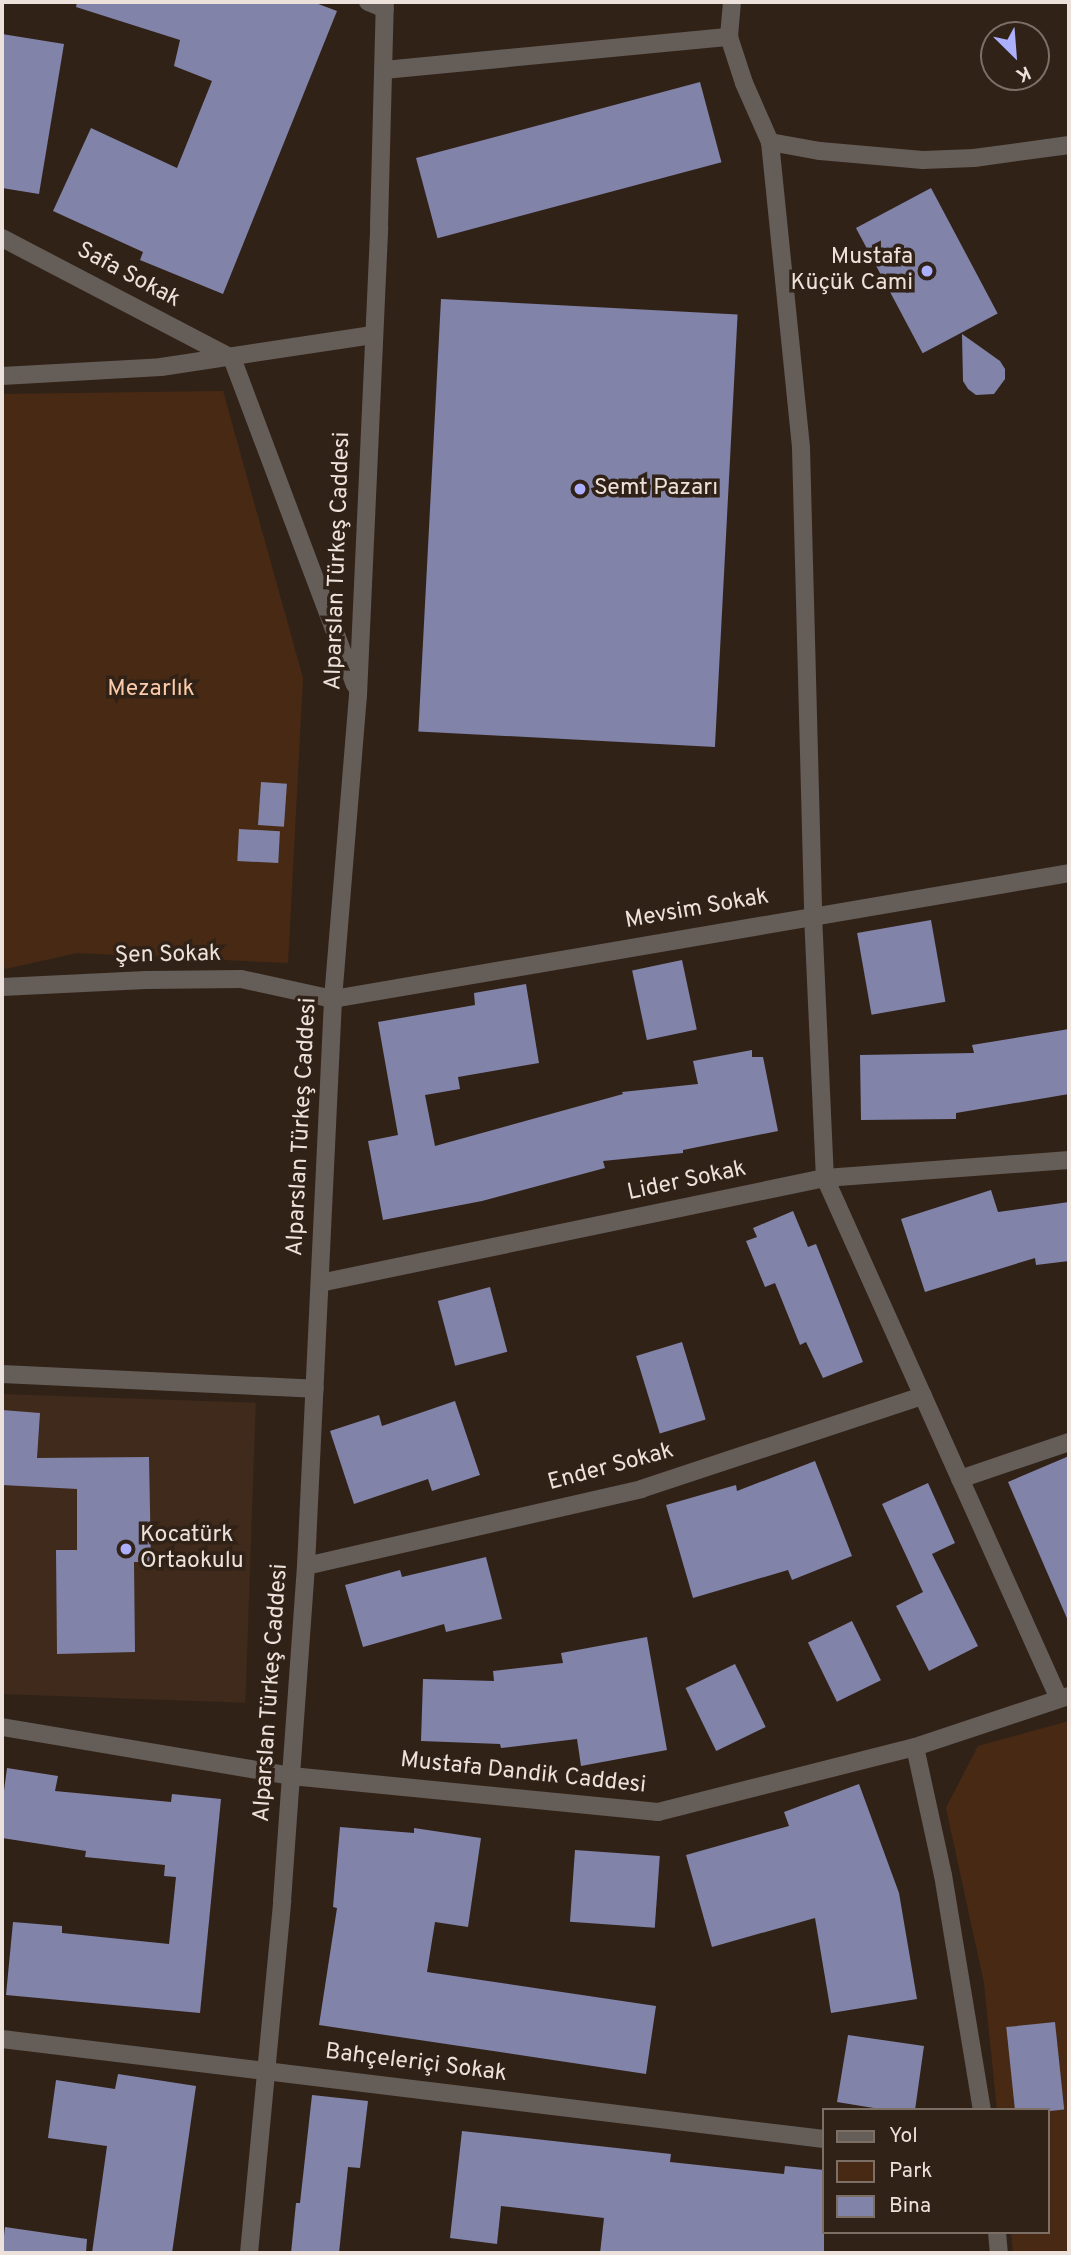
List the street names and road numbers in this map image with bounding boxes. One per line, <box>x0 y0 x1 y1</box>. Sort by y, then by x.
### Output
street label: Safa Sokak <box>72 237 184 315</box>
street label: Alparslan Türkeş Caddesi <box>321 431 357 691</box>
street label: Mevsim Sokak <box>623 884 771 936</box>
street label: Şen Sokak <box>115 941 221 971</box>
street label: Alparslan Türkeş Caddesi <box>282 997 324 1257</box>
street label: Lider Sokak <box>625 1156 749 1208</box>
street label: Ender Sokak <box>545 1438 677 1498</box>
street label: Alparslan Türkeş Caddesi <box>249 1562 295 1824</box>
street label: Mustafa Dandik Caddesi <box>399 1747 647 1801</box>
street label: Bahçeleriçi Sokak <box>324 2039 508 2089</box>

